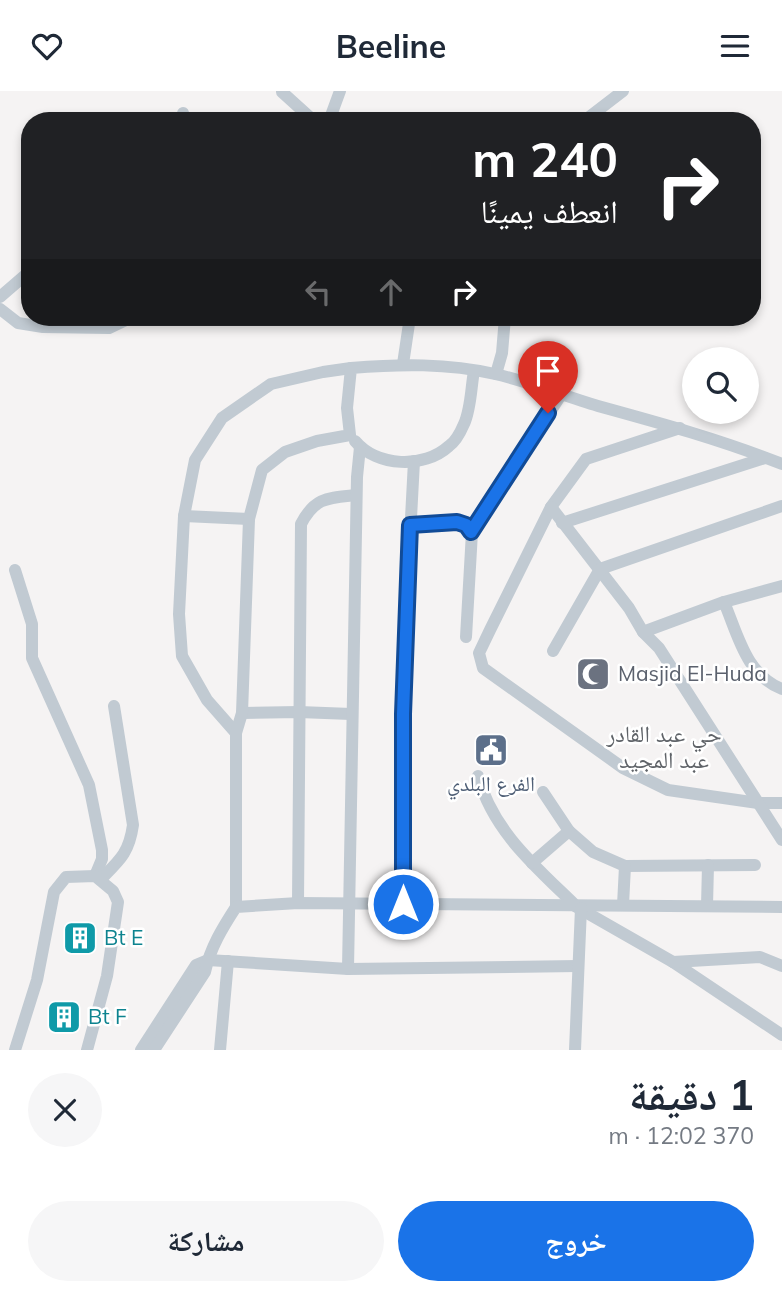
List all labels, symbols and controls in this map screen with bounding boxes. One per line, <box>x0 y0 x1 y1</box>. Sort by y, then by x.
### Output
text: Beeline <box>336 26 446 66</box>
icon: heart <box>28 27 66 65</box>
icon: menu <box>716 27 754 65</box>
text: 240 m <box>472 128 618 189</box>
icon: right <box>642 140 733 231</box>
text: انعطف يمينًا <box>481 191 618 231</box>
icon: left <box>299 273 337 311</box>
icon: ahead <box>372 273 410 311</box>
icon: right <box>445 273 483 311</box>
pin <box>518 341 578 413</box>
map controls <box>682 347 759 424</box>
button: search <box>682 347 759 424</box>
icon: arrive <box>529 352 567 390</box>
mosque icon: Masjid El-Huda <box>574 655 612 693</box>
place label: Masjid El-Huda <box>618 660 767 686</box>
district label: حي عبد القادر عبد المجيد <box>605 719 722 774</box>
public building icon: الفرع البلدي <box>472 731 510 769</box>
place label: الفرع البلدي <box>447 770 535 800</box>
position arrow <box>366 867 440 941</box>
building icon: Bt E <box>61 919 99 957</box>
place label: Bt E <box>104 924 143 950</box>
building icon: Bt F <box>45 998 83 1036</box>
place label: Bt F <box>88 1003 127 1029</box>
text: 1 دقيقة <box>629 1068 754 1121</box>
button: close <box>28 1073 102 1147</box>
text: 370 m · 12:02 <box>609 1121 754 1150</box>
button: مشاركة <box>28 1201 384 1281</box>
button: خروج <box>398 1201 754 1281</box>

